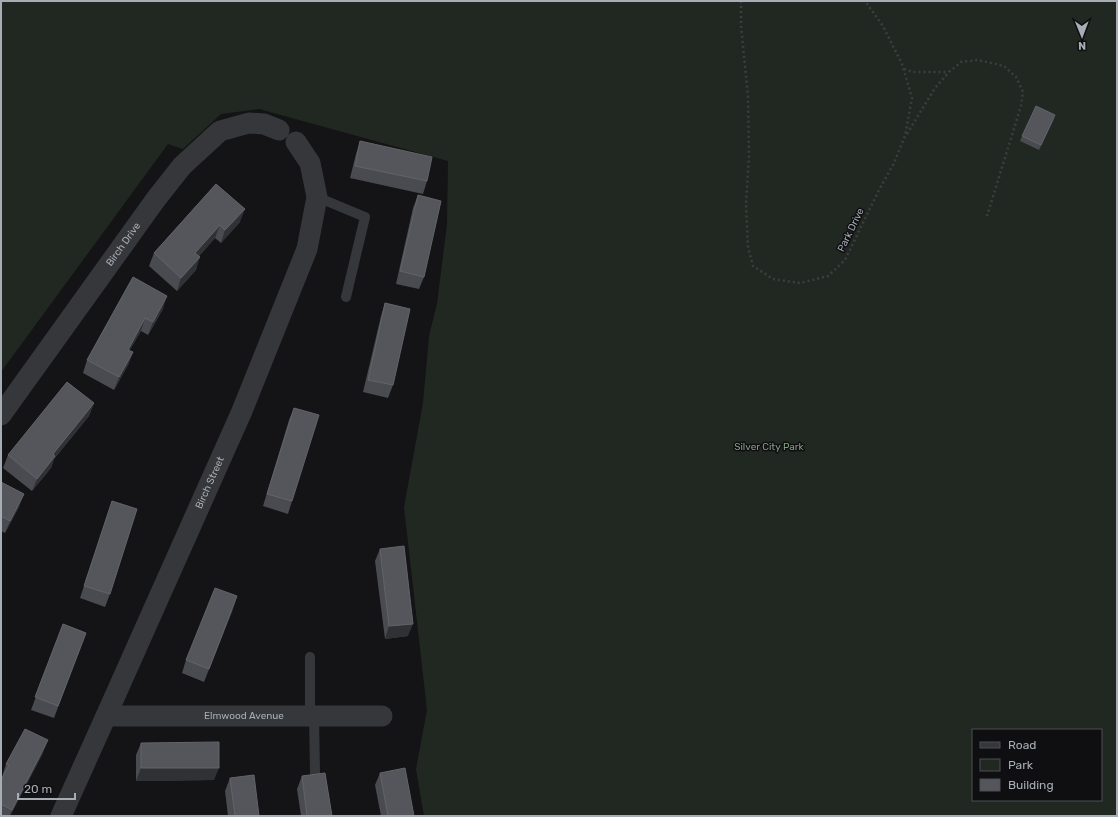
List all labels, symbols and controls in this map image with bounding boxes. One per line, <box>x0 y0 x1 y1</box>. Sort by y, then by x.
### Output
north arrow <box>1062 16 1102 56</box>
text: N <box>1078 39 1086 52</box>
street label: Park Drive <box>835 206 867 254</box>
street label: Birch Drive <box>104 220 143 269</box>
park label: Silver City Park <box>734 441 805 453</box>
street label: Birch Street <box>193 455 227 511</box>
street label: Elmwood Avenue <box>204 710 284 722</box>
legend <box>972 729 1102 801</box>
text: Road <box>1008 738 1036 752</box>
text: Park <box>1008 758 1034 772</box>
scale bar <box>18 775 75 801</box>
text: Building <box>1008 778 1054 792</box>
text: 20 m <box>24 782 52 796</box>

